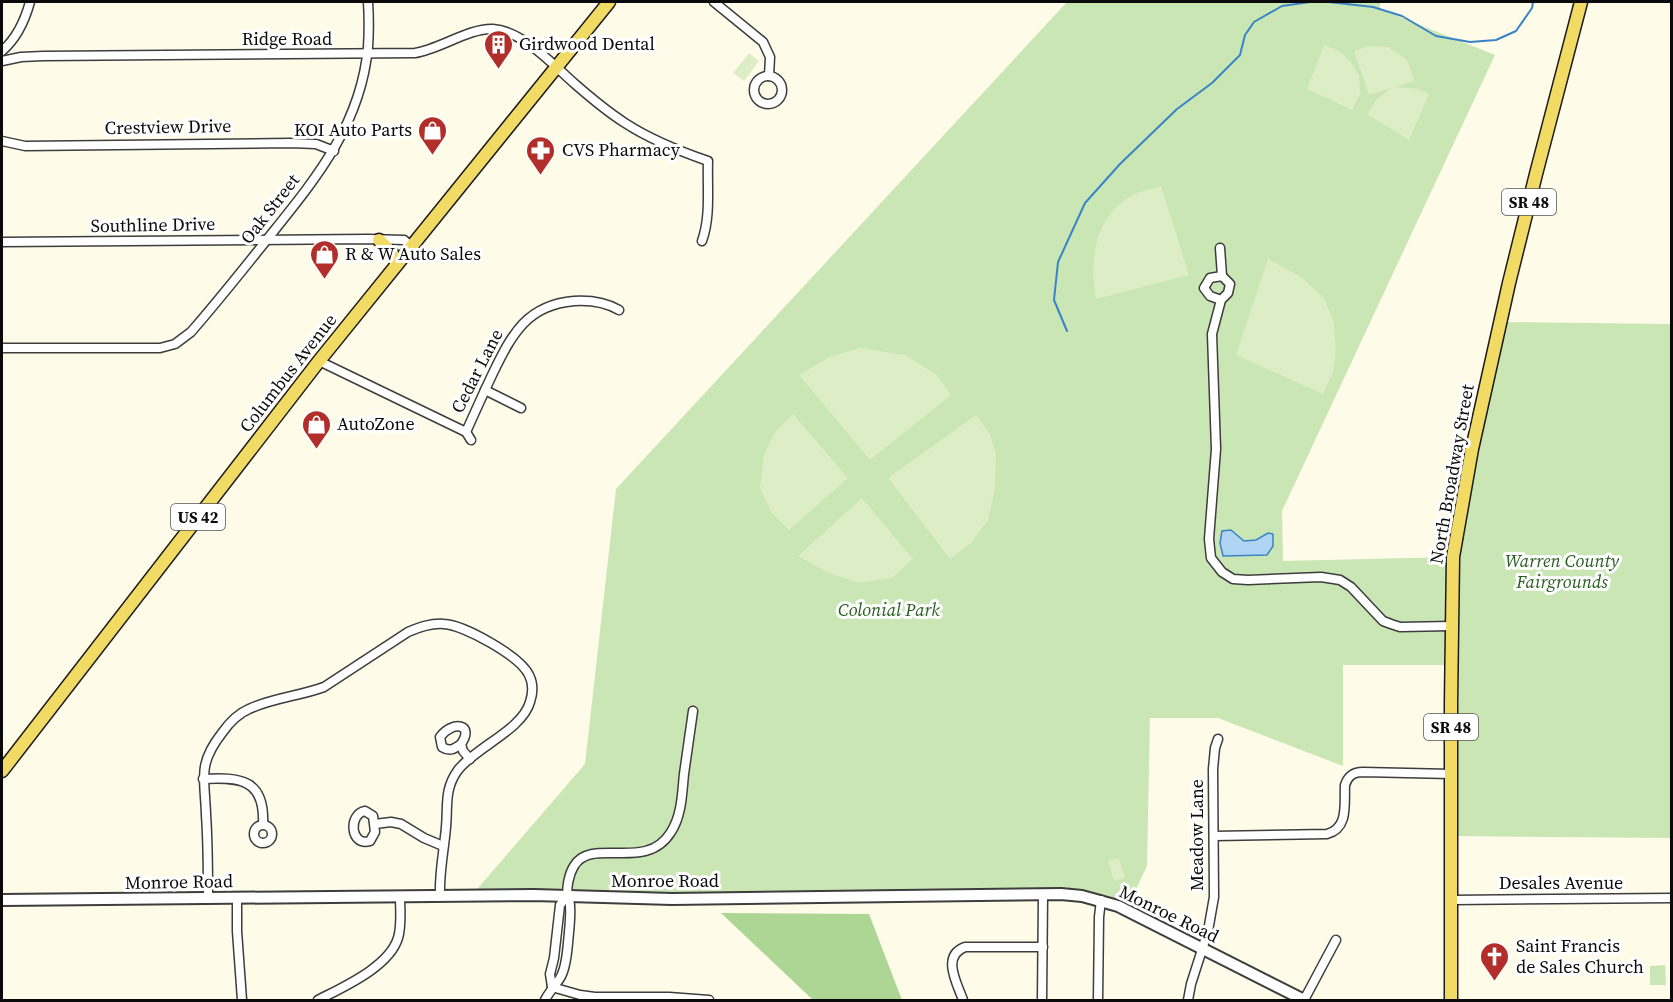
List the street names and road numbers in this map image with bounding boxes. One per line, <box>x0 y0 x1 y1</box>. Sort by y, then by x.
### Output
street label: Ridge Road <box>242 26 332 51</box>
street label: Crestview Drive <box>104 113 232 140</box>
street label: Oak Street <box>234 168 305 249</box>
road number: SR 48 <box>1502 189 1556 215</box>
street label: Southline Drive <box>91 211 215 238</box>
street label: Columbus Avenue <box>233 308 342 437</box>
street label: Cedar Lane <box>445 324 508 417</box>
street label: North Broadway Street <box>1423 382 1480 566</box>
road number: US 42 <box>171 504 225 530</box>
road number: SR 48 <box>1424 714 1478 740</box>
street label: Meadow Lane <box>1184 779 1209 891</box>
street label: Monroe Road <box>125 868 233 895</box>
street label: Monroe Road <box>611 868 719 893</box>
street label: Desales Avenue <box>1499 870 1623 895</box>
street label: Monroe Road <box>1115 879 1223 948</box>

